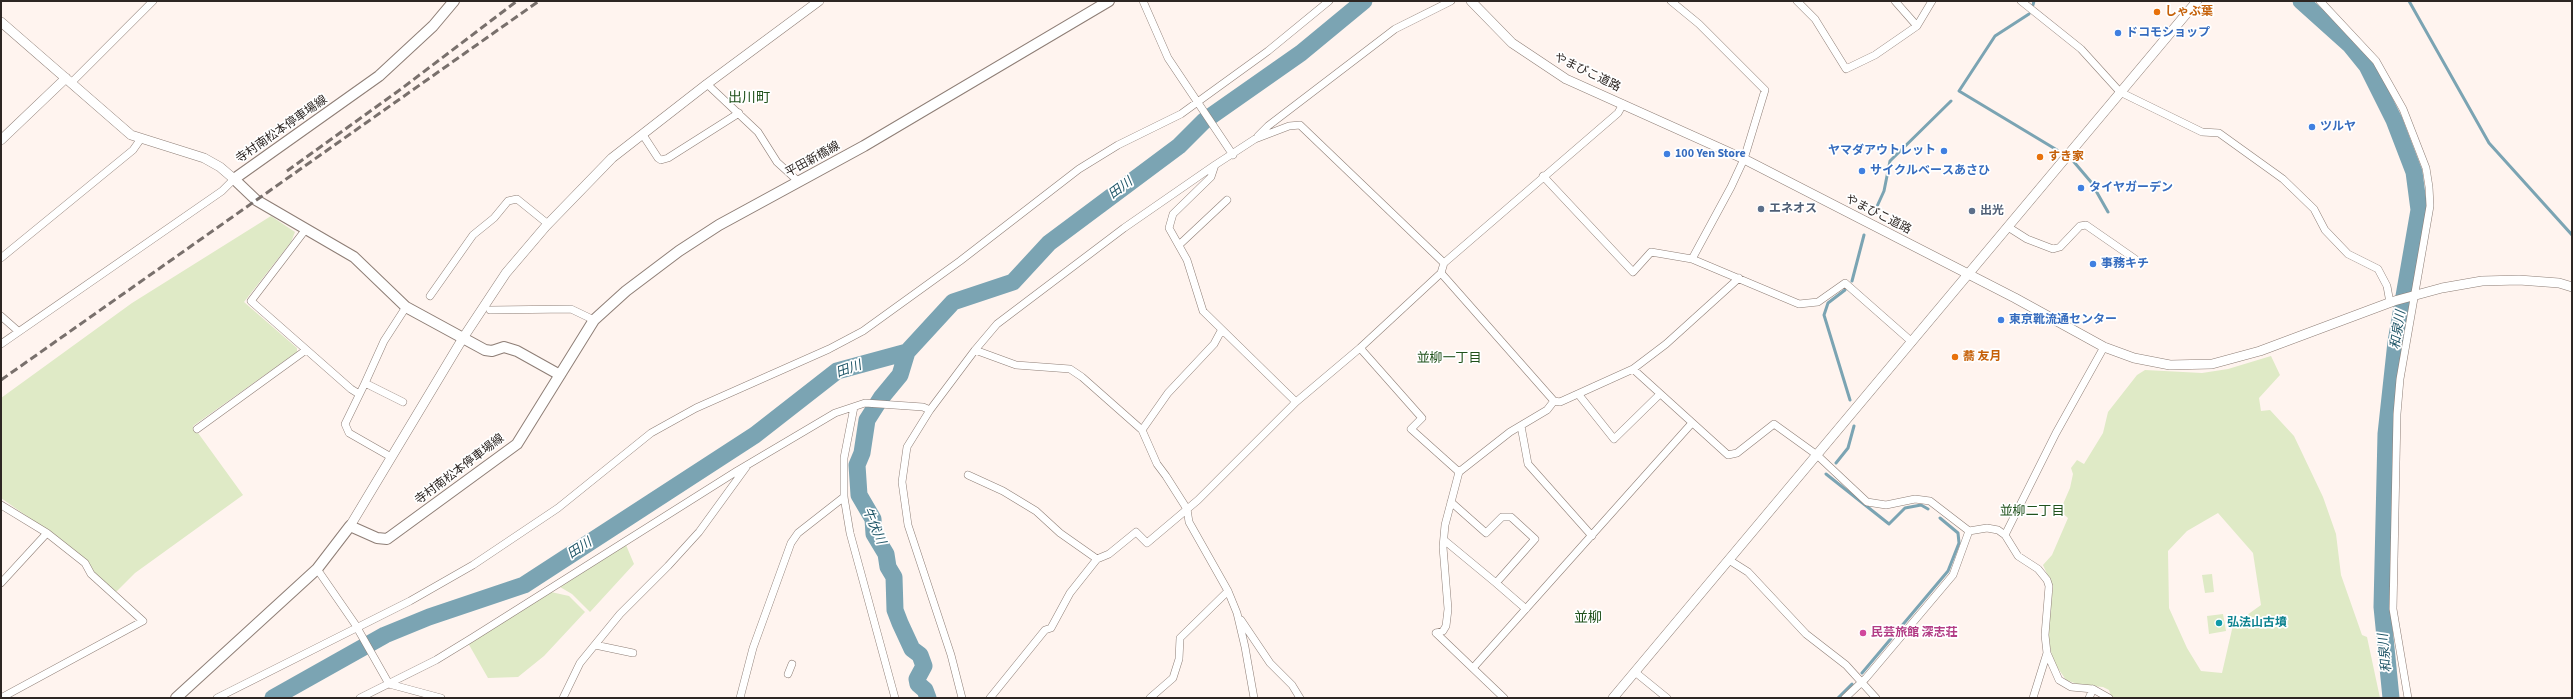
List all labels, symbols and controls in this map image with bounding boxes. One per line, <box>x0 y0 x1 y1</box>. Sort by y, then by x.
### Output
place label: しゃぶ葉 <box>2165 5 2213 19</box>
marker: しゃぶ葉 <box>2152 7 2162 17</box>
place label: ドコモショップ <box>2126 26 2210 40</box>
marker: ドコモショップ <box>2113 28 2123 38</box>
street label: やまびこ道路 <box>1551 51 1623 95</box>
district label: 出川町 <box>728 91 770 107</box>
street label: 寺村南松本停車場線 <box>234 93 330 167</box>
place label: ツルヤ <box>2320 120 2356 134</box>
marker: ツルヤ <box>2307 122 2317 132</box>
street label: 平田新橋線 <box>783 139 843 181</box>
place label: ヤマダアウトレット <box>1828 144 1936 158</box>
marker: ヤマダアウトレット <box>1939 146 1949 156</box>
place label: 100 Yen Store <box>1675 147 1746 161</box>
marker: 100 Yen Store <box>1662 149 1672 159</box>
place label: すき家 <box>2048 150 2084 164</box>
marker: すき家 <box>2035 152 2045 162</box>
place label: サイクルベースあさひ <box>1870 164 1990 178</box>
marker: サイクルベースあさひ <box>1857 166 1867 176</box>
water label: 田川 <box>1106 175 1136 203</box>
place label: タイヤガーデン <box>2089 181 2173 195</box>
marker: タイヤガーデン <box>2076 183 2086 193</box>
street label: やまびこ道路 <box>1843 192 1913 238</box>
place label: エネオス <box>1769 202 1817 216</box>
marker: エネオス <box>1756 204 1766 214</box>
place label: 出光 <box>1980 204 2004 218</box>
marker: 出光 <box>1967 206 1977 216</box>
place label: 事務キチ <box>2101 257 2149 271</box>
marker: 事務キチ <box>2088 259 2098 269</box>
water label: 和泉川 <box>2388 310 2410 350</box>
place label: 東京靴流通センター <box>2009 313 2117 327</box>
marker: 東京靴流通センター <box>1996 315 2006 325</box>
place label: 蕎 友月 <box>1963 350 2001 364</box>
district label: 並柳一丁目 <box>1417 351 1481 367</box>
marker: 蕎 友月 <box>1950 352 1960 362</box>
water label: 田川 <box>834 358 864 382</box>
street label: 寺村南松本停車場線 <box>413 432 507 508</box>
district label: 並柳二丁目 <box>2000 504 2064 520</box>
water label: 牛伏川 <box>858 505 888 547</box>
water label: 田川 <box>565 535 595 563</box>
district label: 並柳 <box>1574 611 1602 627</box>
place label: 弘法山古墳 <box>2227 616 2287 630</box>
marker: 弘法山古墳 <box>2214 618 2224 628</box>
place label: 民芸旅館 深志荘 <box>1871 626 1957 640</box>
marker: 民芸旅館 深志荘 <box>1858 628 1868 638</box>
water label: 和泉川 <box>2376 633 2396 673</box>

